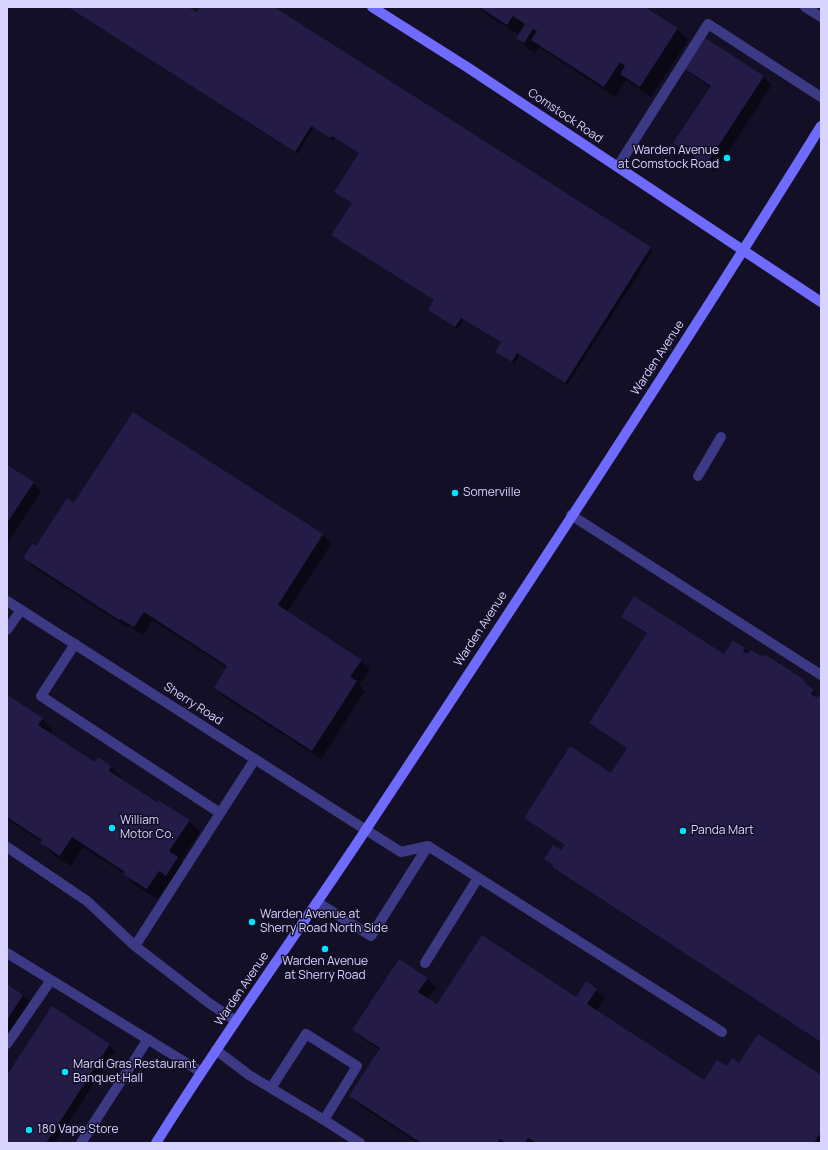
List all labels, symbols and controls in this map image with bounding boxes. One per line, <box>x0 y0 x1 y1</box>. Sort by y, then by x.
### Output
street label: Comstock Road <box>525 86 605 146</box>
place label: Warden Avenue at Comstock Road <box>618 144 719 172</box>
marker: Warden Avenue at Comstock Road <box>722 153 732 163</box>
street label: Warden Avenue <box>629 318 687 398</box>
place label: Somerville <box>463 486 520 500</box>
marker: Somerville <box>450 488 460 498</box>
street label: Warden Avenue <box>452 589 510 669</box>
street label: Sherry Road <box>161 680 225 728</box>
place label: William Motor Co. <box>120 814 174 842</box>
marker: William Motor Co. <box>107 823 117 833</box>
place label: Panda Mart <box>691 824 754 838</box>
marker: Panda Mart <box>678 826 688 836</box>
place label: Warden Avenue at Sherry Road North Side <box>260 908 388 936</box>
marker: Warden Avenue at Sherry Road North Side <box>247 917 257 927</box>
marker: Warden Avenue at Sherry Road <box>320 944 330 954</box>
street label: Warden Avenue <box>212 949 272 1029</box>
place label: Warden Avenue at Sherry Road <box>282 955 368 983</box>
place label: Mardi Gras Restaurant Banquet Hall <box>73 1058 196 1086</box>
marker: Mardi Gras Restaurant Banquet Hall <box>60 1067 70 1077</box>
place label: 180 Vape Store <box>37 1123 119 1137</box>
marker: 180 Vape Store <box>24 1125 34 1135</box>

